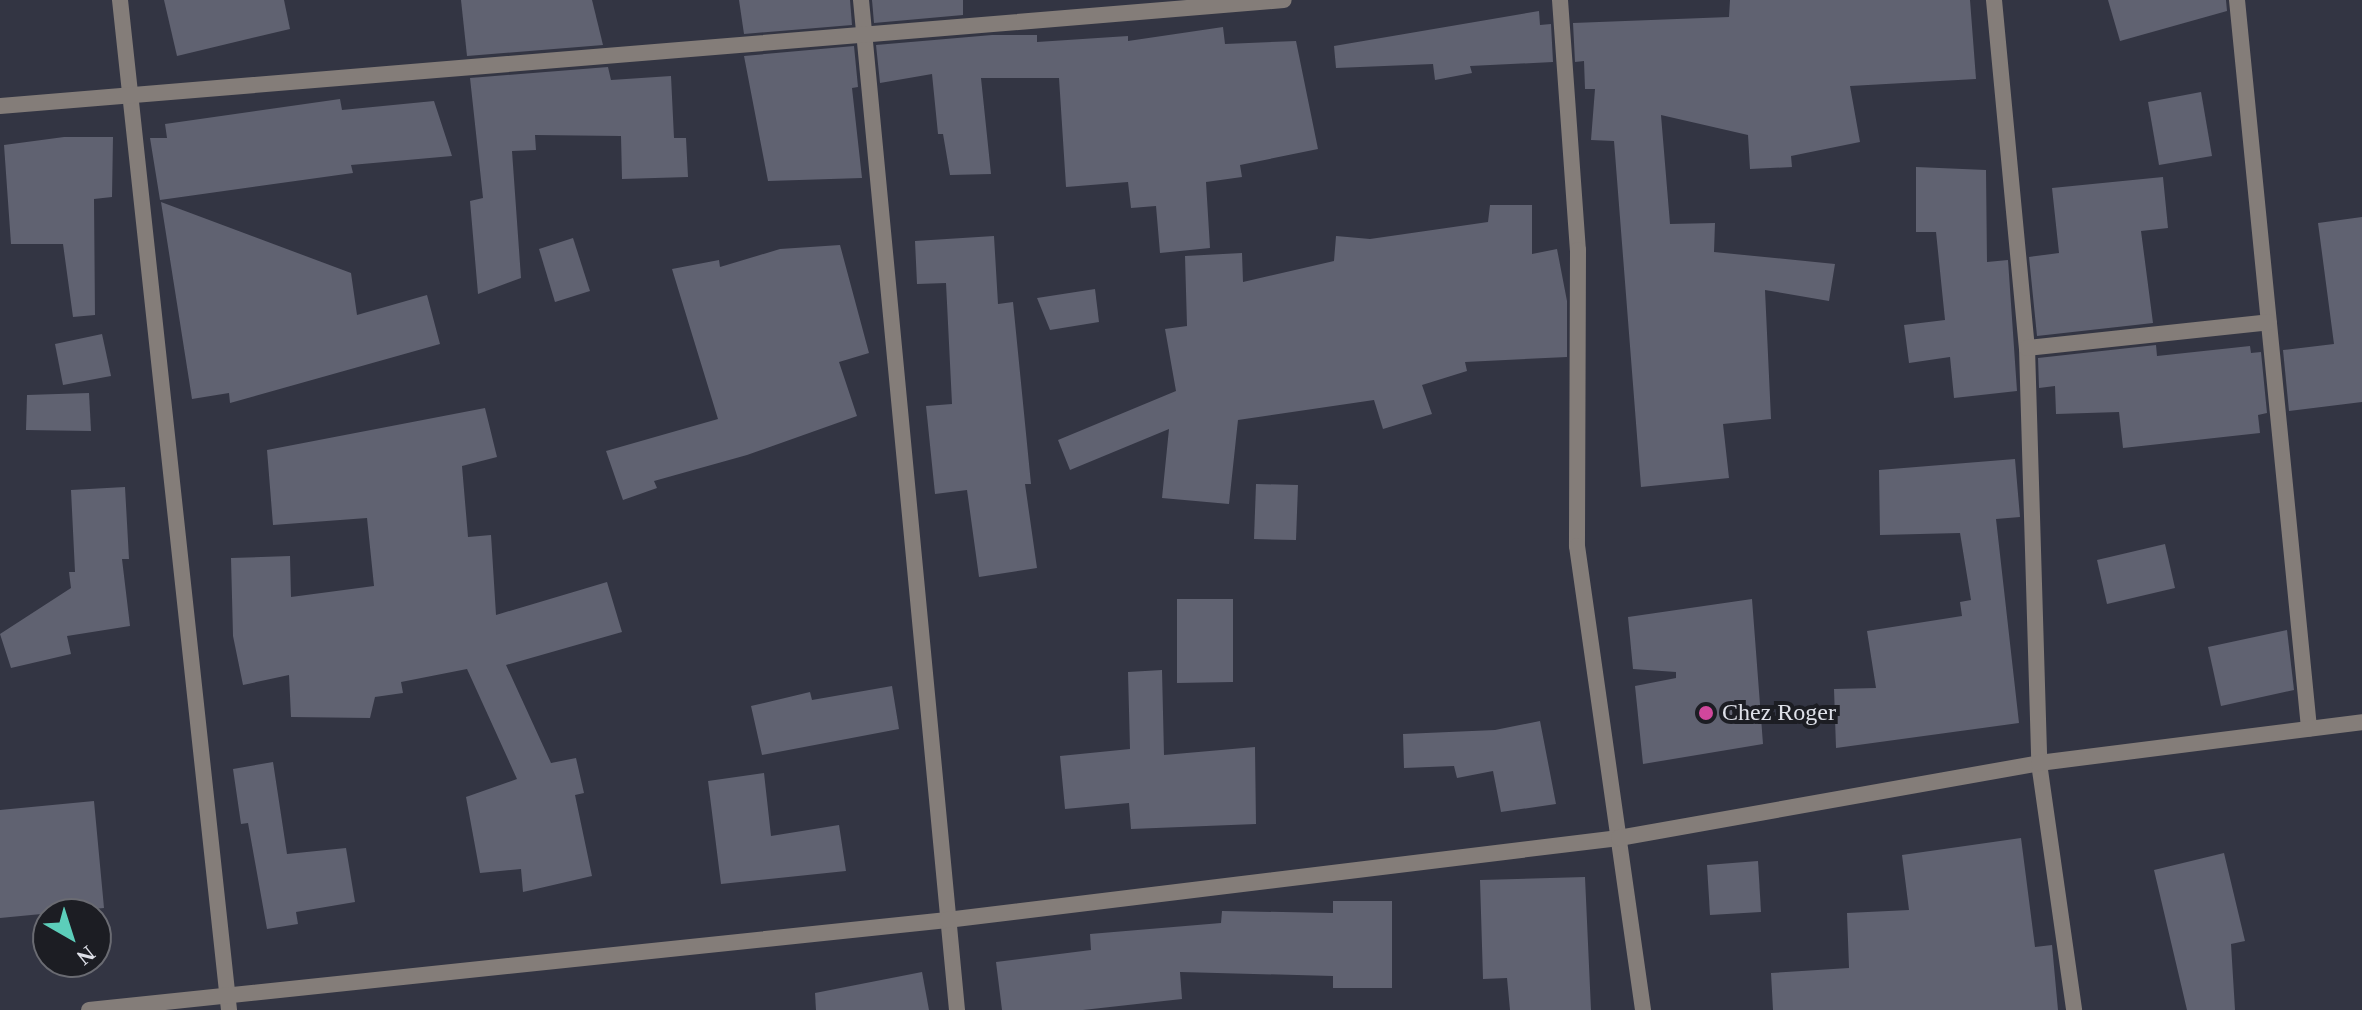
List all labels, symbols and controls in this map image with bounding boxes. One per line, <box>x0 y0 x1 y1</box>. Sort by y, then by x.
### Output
place label: Chez Roger <box>1722 699 1836 727</box>
marker: Chez Roger <box>1697 704 1715 722</box>
north arrow <box>32 898 112 978</box>
text: N <box>72 941 100 970</box>

